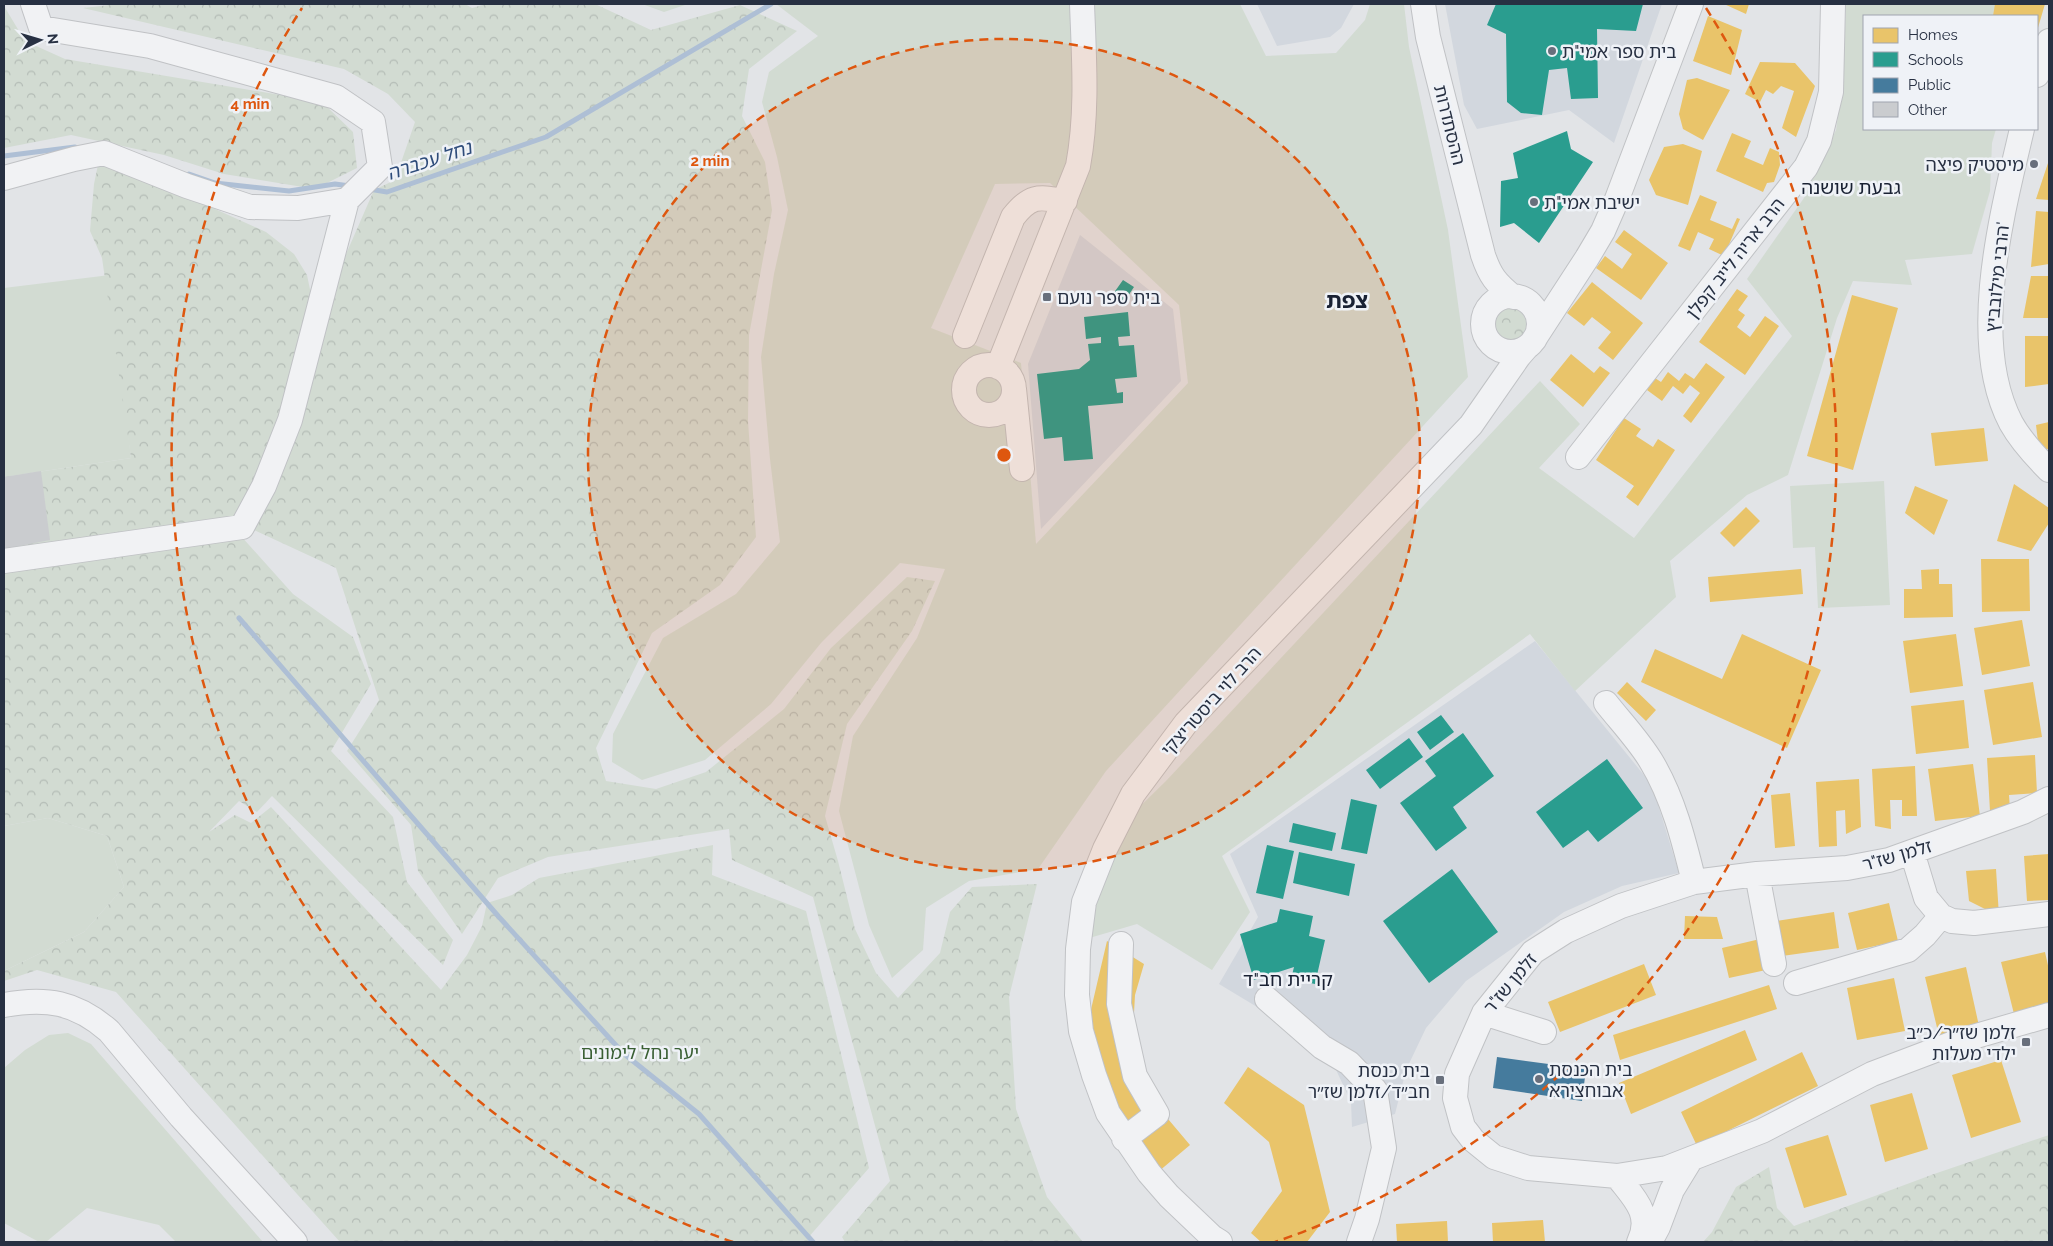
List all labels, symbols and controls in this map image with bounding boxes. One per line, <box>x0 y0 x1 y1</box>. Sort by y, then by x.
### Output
north arrow <box>15 15 65 65</box>
legend <box>1863 15 2038 130</box>
text: Homes <box>1908 26 1958 44</box>
text: N <box>45 33 61 45</box>
place label: בית ספר אמי"ת <box>1562 41 1677 62</box>
marker: בית ספר אמי"ת <box>1546 45 1558 57</box>
text: Schools <box>1908 51 1963 69</box>
text: Public <box>1908 76 1951 94</box>
street label: ההסתדרות <box>1430 83 1470 167</box>
text: 4 min <box>230 95 270 113</box>
text: Other <box>1908 101 1948 119</box>
water label: נחל עכברה <box>384 135 476 184</box>
text: 2 min <box>691 152 729 170</box>
place label: מיסטיק פיצה <box>1925 154 2024 175</box>
marker: מיסטיק פיצה <box>2028 158 2040 170</box>
district label: גבעת שושנה <box>1801 176 1901 198</box>
place label: ישיבת אמי"ת <box>1544 192 1640 213</box>
street label: הרב אריה לייב קפלן <box>1681 193 1789 323</box>
marker: ישיבת אמי"ת <box>1528 196 1540 208</box>
street label: הרבי מילובביץ' <box>1981 221 2013 333</box>
place label: בית ספר נועם <box>1057 287 1161 308</box>
district label: צפת <box>1326 287 1368 313</box>
marker: בית ספר נועם <box>1041 291 1053 303</box>
centre of rings <box>995 446 1013 464</box>
street label: הרב לוי ביסטריצקי <box>1157 642 1265 760</box>
street label: זלמן שז"ר <box>1860 835 1934 875</box>
street label: זלמן שז"ר <box>1479 949 1541 1017</box>
district label: קריית חב"ד <box>1243 968 1333 990</box>
place label: זלמן שז״ר/כ״ב ילדי מעלות <box>1906 1022 2016 1064</box>
marker: זלמן שז״ר/כ״ב ילדי מעלות <box>2020 1036 2032 1048</box>
park label: יער נחל לימונים <box>581 1042 699 1063</box>
place label: בית הכנסת אבוחצירא <box>1549 1059 1632 1101</box>
place label: בית כנסת חב״ד/זלמן שז״ר <box>1308 1060 1430 1102</box>
marker: בית הכנסת אבוחצירא <box>1533 1073 1545 1085</box>
marker: בית כנסת חב״ד/זלמן שז״ר <box>1434 1074 1446 1086</box>

